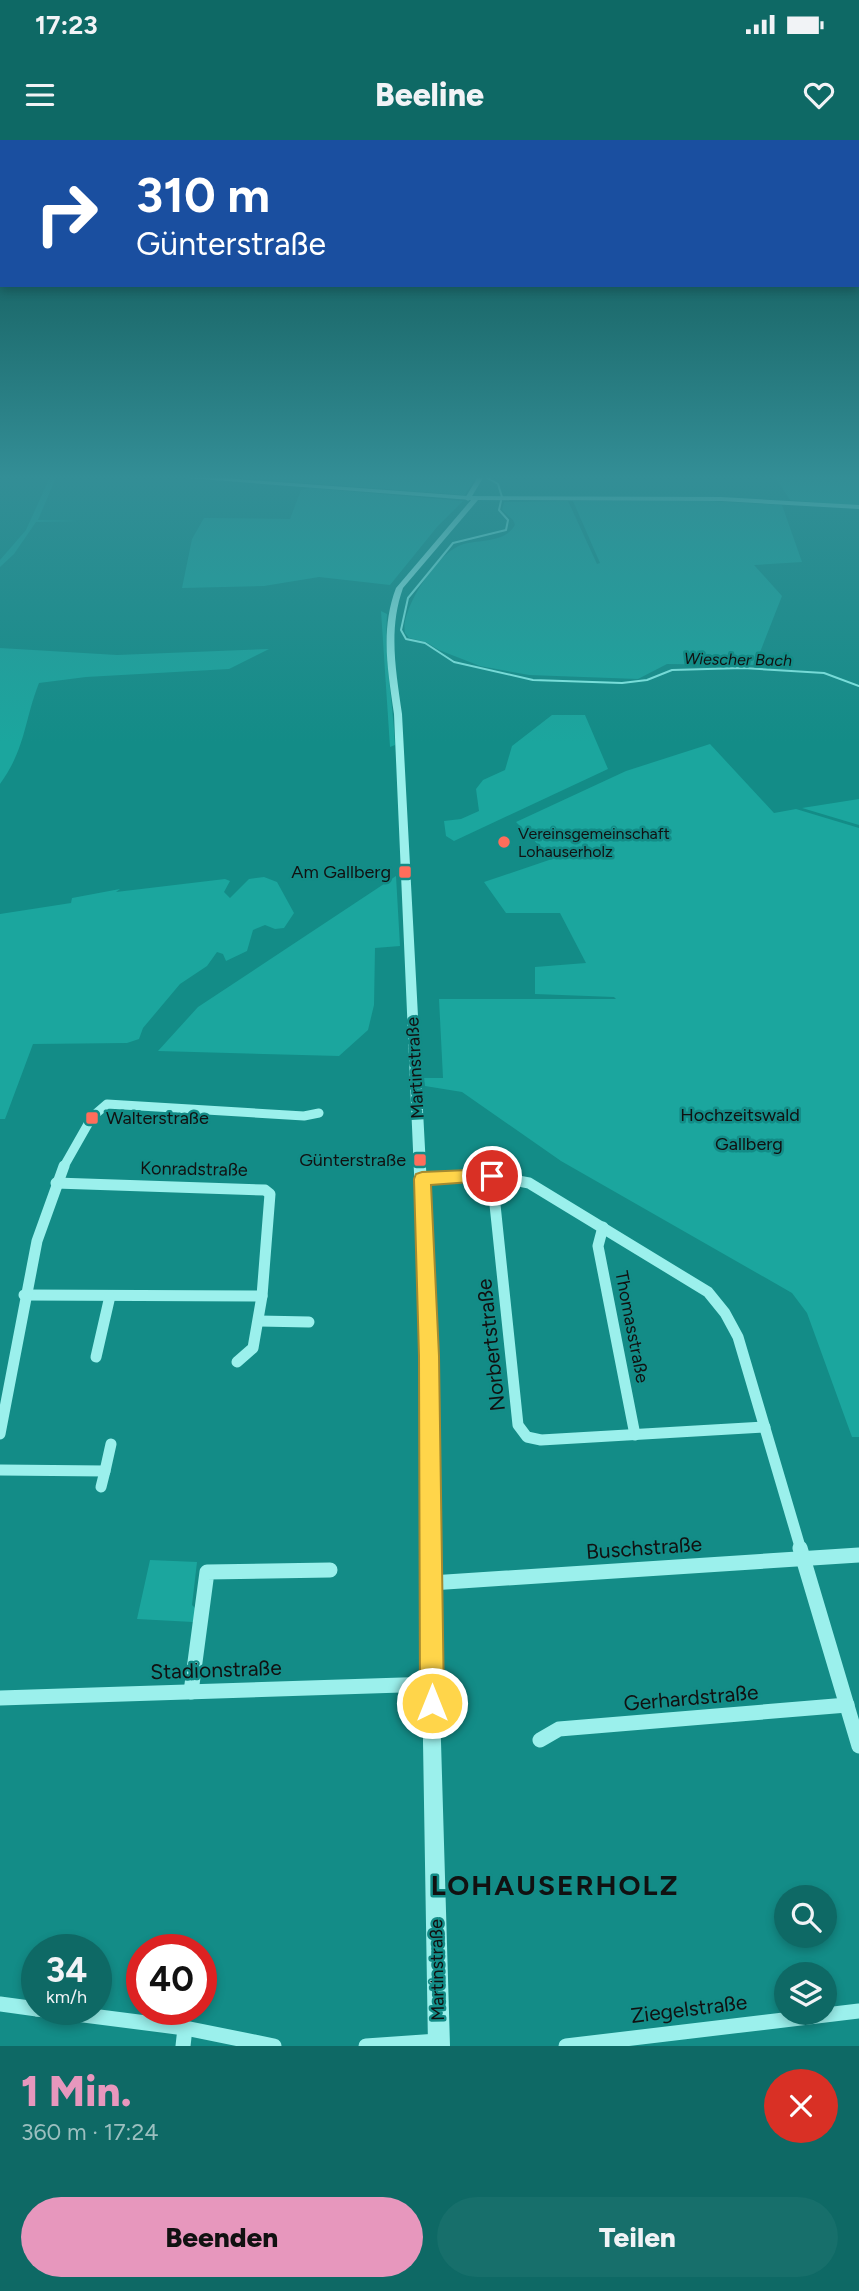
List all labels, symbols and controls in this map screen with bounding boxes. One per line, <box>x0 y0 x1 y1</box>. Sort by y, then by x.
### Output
text: 17:23 <box>35 9 98 41</box>
icon: menu <box>21 76 59 114</box>
text: Beeline <box>375 76 484 114</box>
icon: heart <box>800 76 838 114</box>
text: 310 m <box>136 165 270 224</box>
icon: right <box>21 168 112 259</box>
text: Günterstraße <box>136 225 326 263</box>
water label: Wiescher Bach <box>684 649 792 670</box>
place label: Vereinsgemeinschaft Lohauserholz <box>518 824 670 861</box>
marker: Vereinsgemeinschaft Lohauserholz <box>496 834 512 850</box>
place label: Am Gallberg <box>291 861 391 883</box>
marker: Am Gallberg <box>397 864 413 880</box>
street label: Martinstraße <box>401 1016 429 1119</box>
park label: Hochzeitswald <box>680 1104 800 1126</box>
place label: Walterstraße <box>106 1107 209 1129</box>
marker: Walterstraße <box>84 1110 100 1126</box>
park label: Gallberg <box>715 1133 783 1155</box>
pin <box>462 1146 522 1206</box>
place label: Günterstraße <box>299 1149 406 1171</box>
marker: Günterstraße <box>412 1152 428 1168</box>
street label: Konradstraße <box>140 1157 248 1181</box>
icon: arrive <box>473 1157 511 1195</box>
street label: Thomasstraße <box>610 1269 654 1385</box>
street label: Norbertstraße <box>471 1278 510 1413</box>
street label: Buschstraße <box>585 1531 703 1564</box>
street label: Stadionstraße <box>150 1655 282 1684</box>
position arrow <box>395 1666 469 1740</box>
street label: Gerhardstraße <box>623 1679 759 1716</box>
district label: LOHAUSERHOLZ <box>431 1868 679 1902</box>
map controls <box>774 1885 837 2025</box>
button: search <box>774 1885 837 1948</box>
street label: Martinstraße <box>425 1919 449 2021</box>
speed limit sign: 40 <box>126 1934 217 2025</box>
text: 34 <box>46 1949 87 1991</box>
button: layers <box>774 1962 837 2025</box>
text: km/h <box>46 1986 87 2008</box>
street label: Ziegelstraße <box>629 1989 749 2028</box>
text: 1 Min. <box>21 2066 132 2117</box>
button: close <box>764 2069 838 2143</box>
text: 360 m · 17:24 <box>21 2118 159 2146</box>
button: Beenden <box>21 2197 423 2277</box>
button: Teilen <box>437 2197 838 2277</box>

